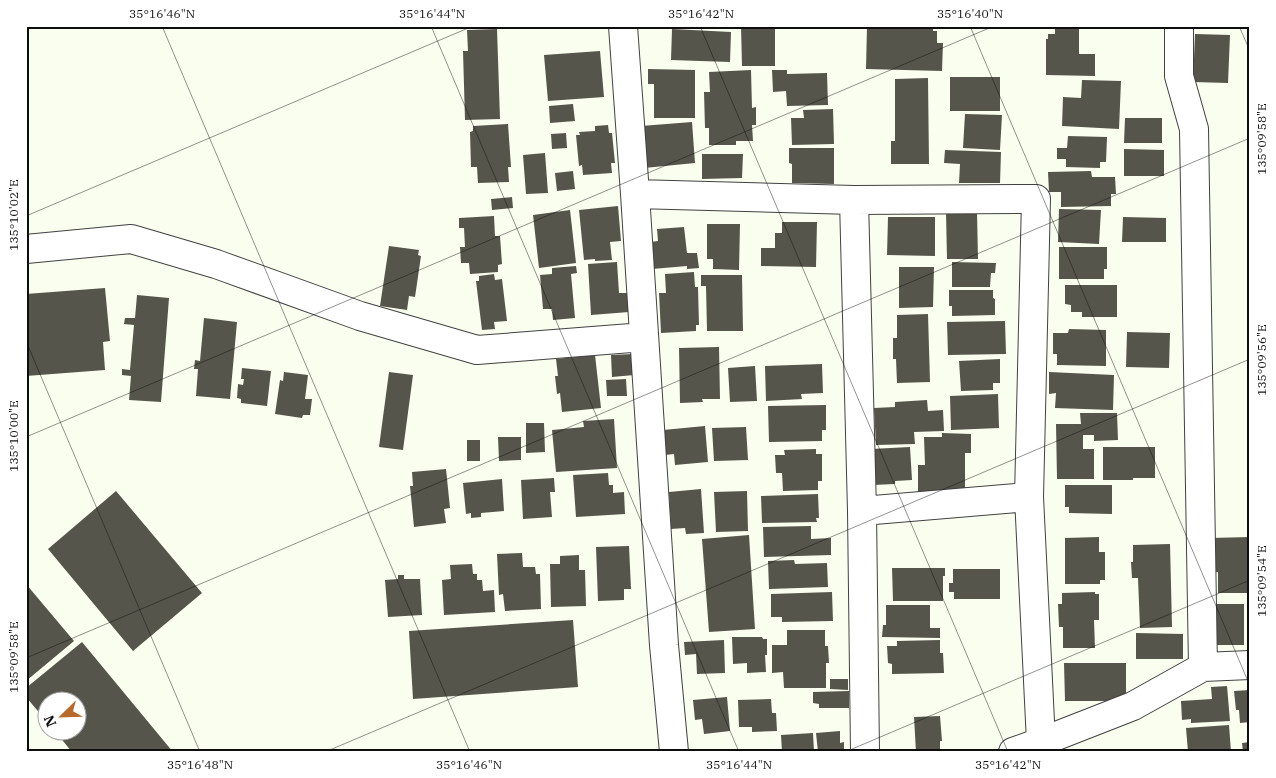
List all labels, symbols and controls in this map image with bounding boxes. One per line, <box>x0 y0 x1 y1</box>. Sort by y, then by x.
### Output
text: 35°16'46"N <box>129 6 195 21</box>
text: 35°16'44"N <box>399 6 465 21</box>
text: 35°16'42"N <box>668 6 734 21</box>
text: 35°16'40"N <box>937 6 1003 21</box>
text: 135°09'58"E <box>1254 103 1269 175</box>
text: 135°10'02"E <box>6 179 21 251</box>
text: 135°09'56"E <box>1254 324 1269 396</box>
text: 135°10'00"E <box>6 400 21 472</box>
text: 135°09'54"E <box>1254 545 1269 617</box>
text: 135°09'58"E <box>6 621 21 693</box>
north arrow <box>38 690 88 740</box>
text: N <box>40 712 60 730</box>
text: 35°16'48"N <box>167 757 233 772</box>
text: 35°16'46"N <box>436 757 502 772</box>
text: 35°16'44"N <box>706 757 772 772</box>
text: 35°16'42"N <box>975 757 1041 772</box>

